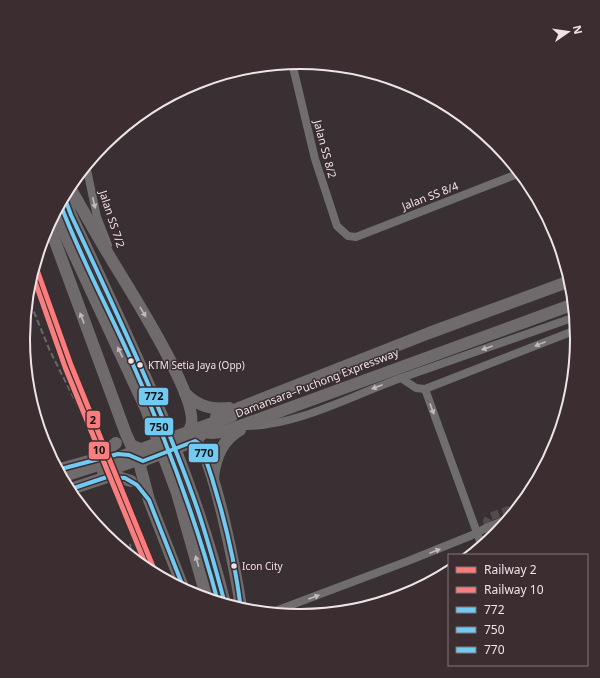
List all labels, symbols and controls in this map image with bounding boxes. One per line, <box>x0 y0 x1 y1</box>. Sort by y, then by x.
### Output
north arrow <box>548 12 588 52</box>
text: N <box>570 24 587 36</box>
street label: Jalan SS 8/2 <box>310 117 340 180</box>
street label: Jalan SS 8/4 <box>398 178 461 214</box>
street label: Jalan SS 7/2 <box>96 187 129 249</box>
one-way arrow <box>92 197 98 210</box>
one-way arrow <box>140 306 147 318</box>
one-way arrow <box>79 311 85 323</box>
one-way arrow <box>533 341 545 347</box>
street label: Damansara–Puchong Expressway <box>233 344 401 421</box>
one-way arrow <box>117 346 123 358</box>
one-way arrow <box>480 346 492 352</box>
unlabelled marker <box>126 356 136 366</box>
place label: KTM Setia Jaya (Opp) <box>148 358 245 372</box>
marker: KTM Setia Jaya (Opp) <box>135 360 145 370</box>
one-way arrow <box>371 385 383 391</box>
line badge: 772 <box>138 387 169 406</box>
text: 772 <box>145 388 163 403</box>
one-way arrow <box>430 403 436 415</box>
line badge: 2 <box>86 410 101 429</box>
text: 2 <box>90 412 96 427</box>
line badge: 750 <box>144 417 174 436</box>
text: 750 <box>150 419 168 434</box>
line badge: 10 <box>88 441 110 460</box>
text: 10 <box>93 442 105 457</box>
line badge: 770 <box>188 443 219 463</box>
text: 770 <box>195 445 213 460</box>
one-way arrow <box>430 547 442 553</box>
legend <box>448 554 588 666</box>
one-way arrow <box>194 555 200 567</box>
place label: Icon City <box>242 559 284 573</box>
marker: Icon City <box>229 561 239 571</box>
text: Railway 2 <box>484 561 537 578</box>
text: Railway 10 <box>484 581 544 598</box>
one-way arrow <box>308 593 320 599</box>
text: 772 <box>484 601 505 618</box>
text: 750 <box>484 621 505 638</box>
text: 770 <box>484 641 505 658</box>

